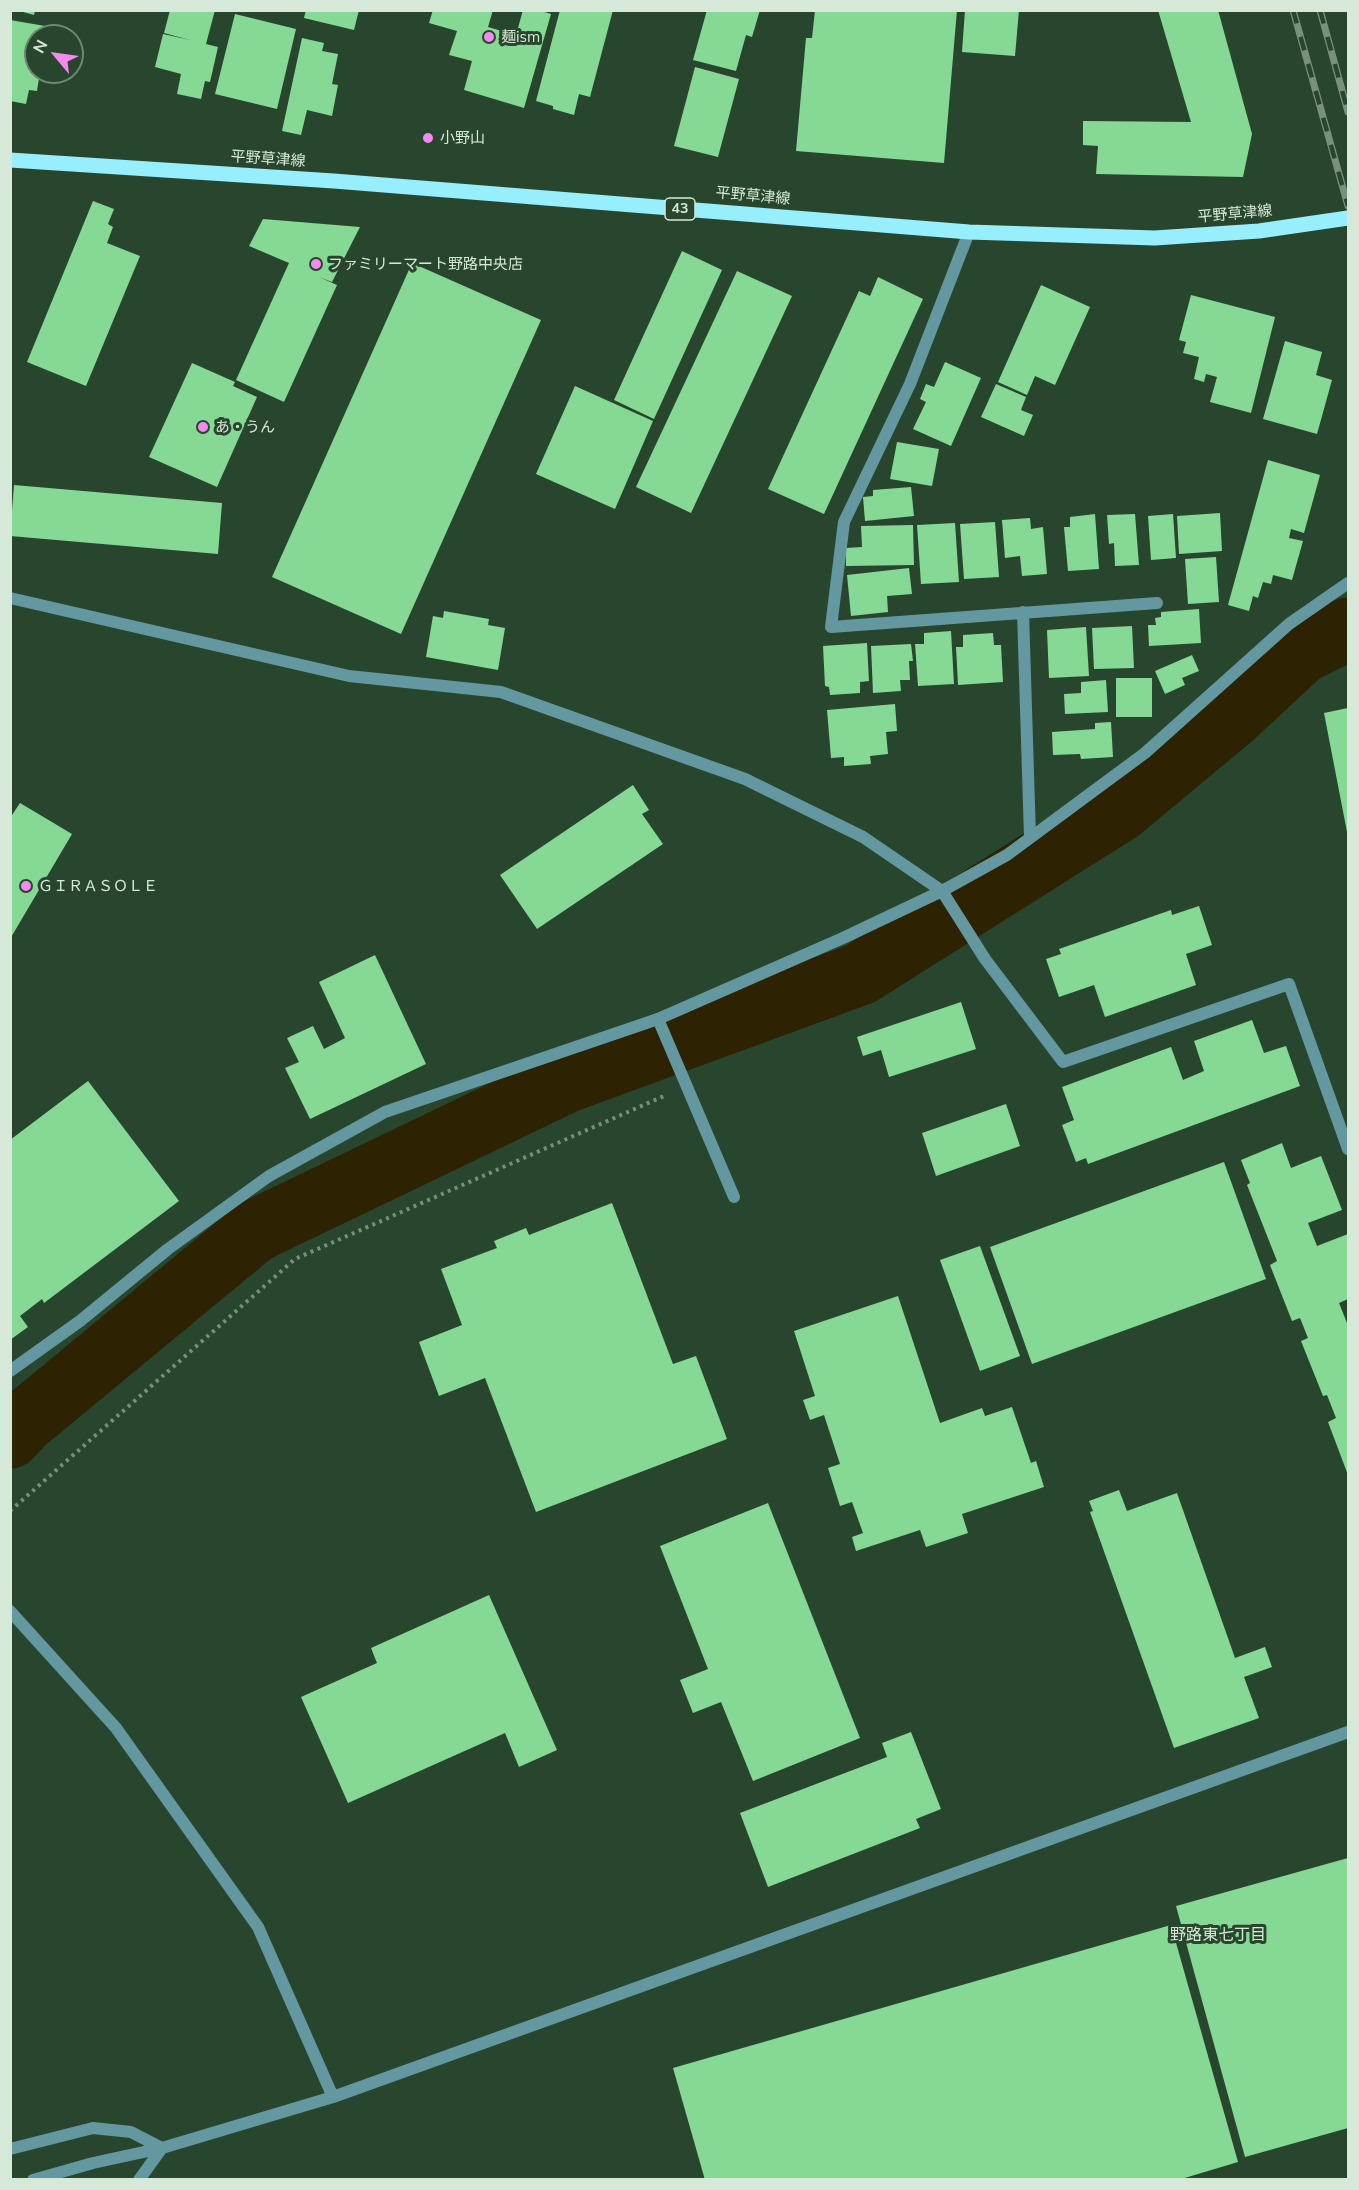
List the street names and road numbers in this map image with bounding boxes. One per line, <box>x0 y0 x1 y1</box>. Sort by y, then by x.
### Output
street label: 平野草津線 <box>230 147 306 171</box>
street label: 平野草津線 <box>715 184 791 208</box>
road number: 43 <box>665 198 695 220</box>
street label: 平野草津線 <box>1197 202 1273 226</box>

